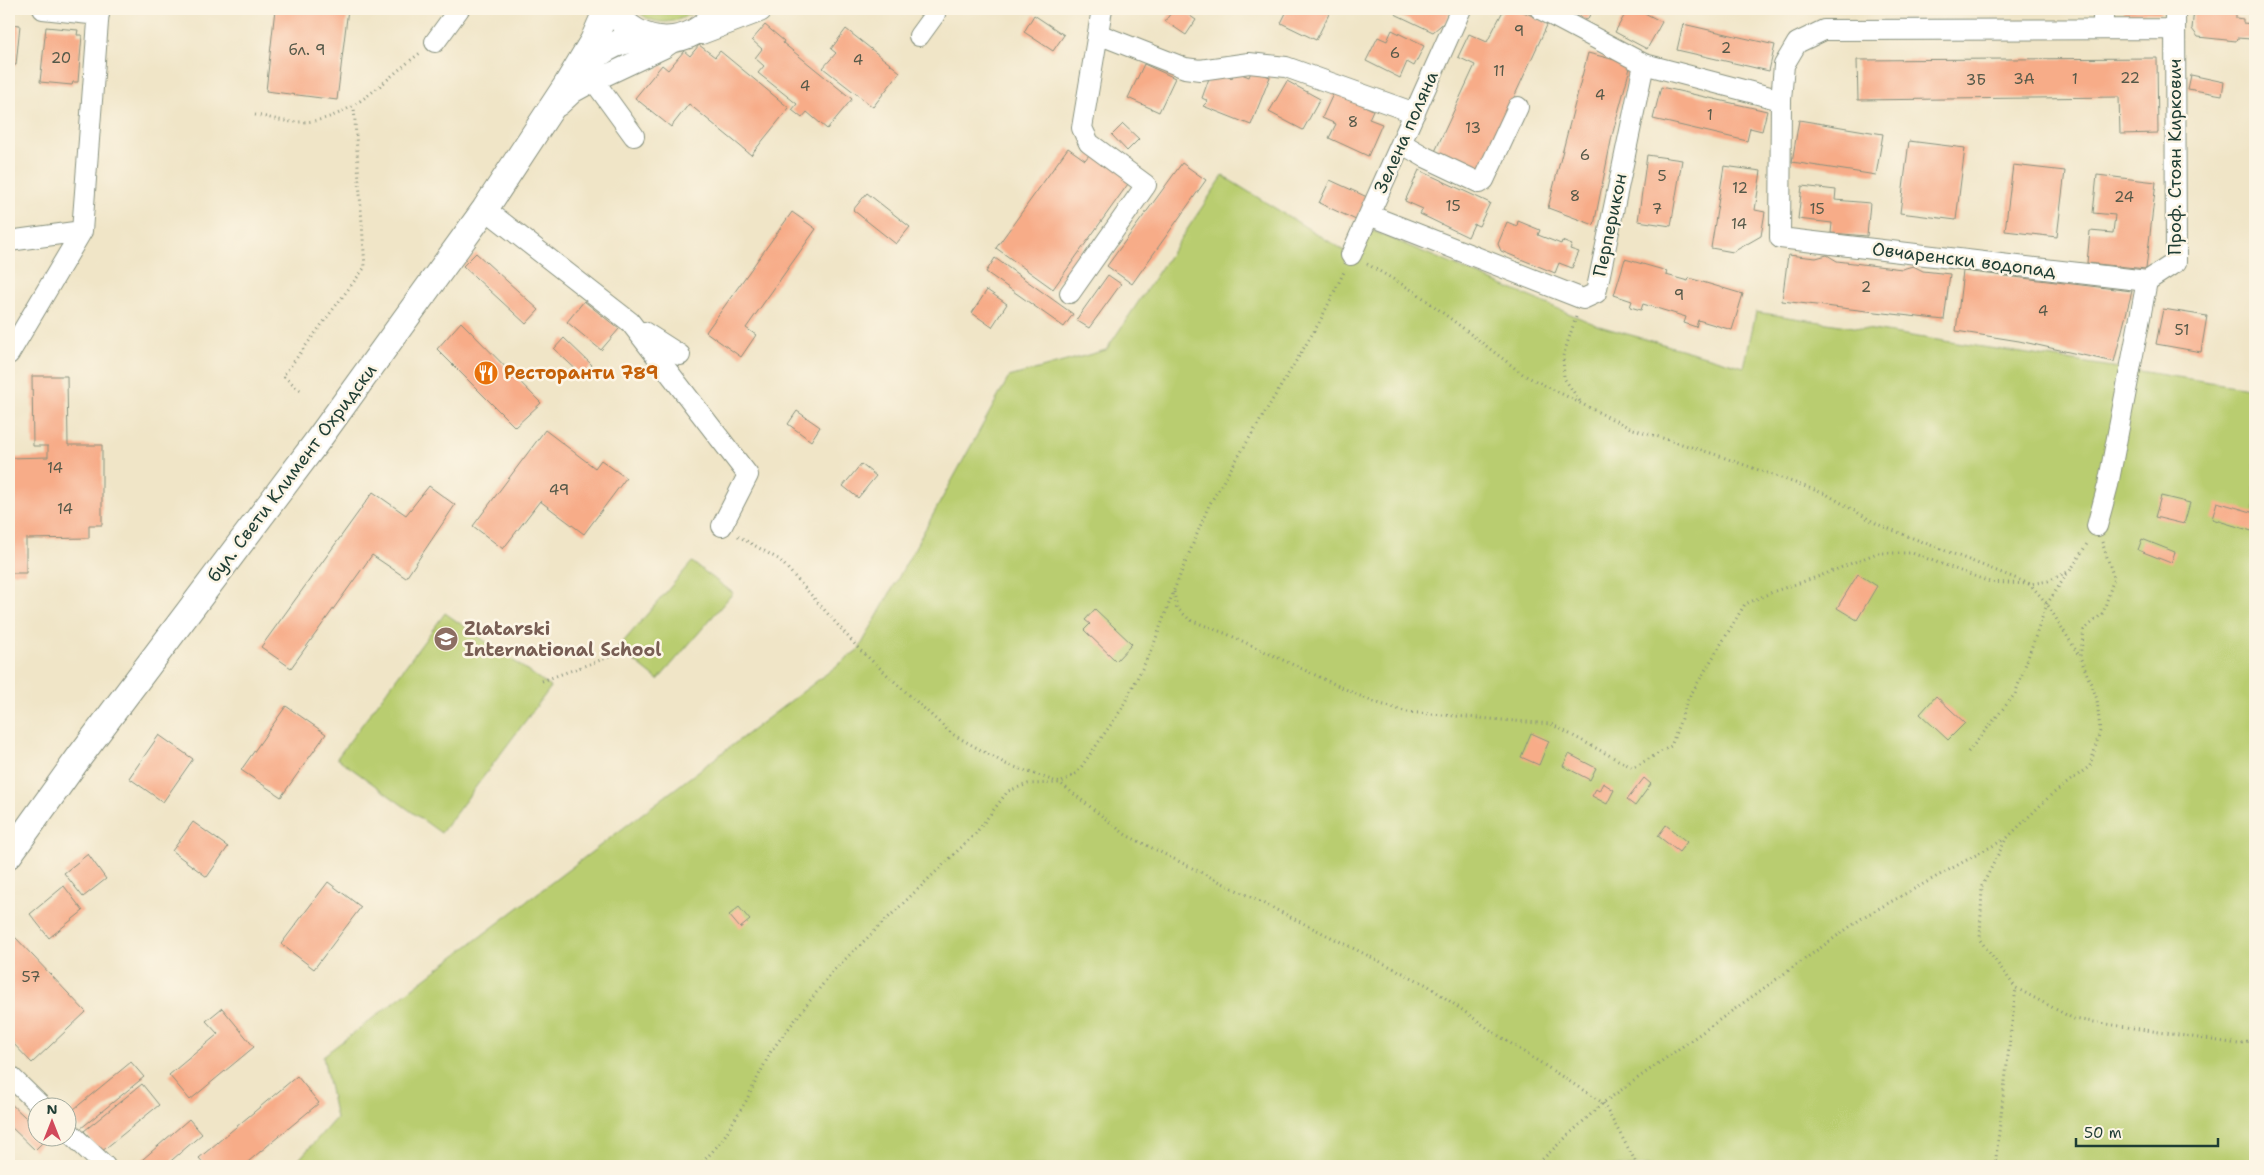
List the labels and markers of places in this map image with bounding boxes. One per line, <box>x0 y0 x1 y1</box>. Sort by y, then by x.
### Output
restaurant icon: Ресторанти 789 <box>473 360 499 386</box>
place label: Ресторанти 789 <box>504 361 658 385</box>
place label: Zlatarski International School <box>464 617 662 662</box>
school or university icon: Zlatarski International School <box>433 626 459 652</box>

